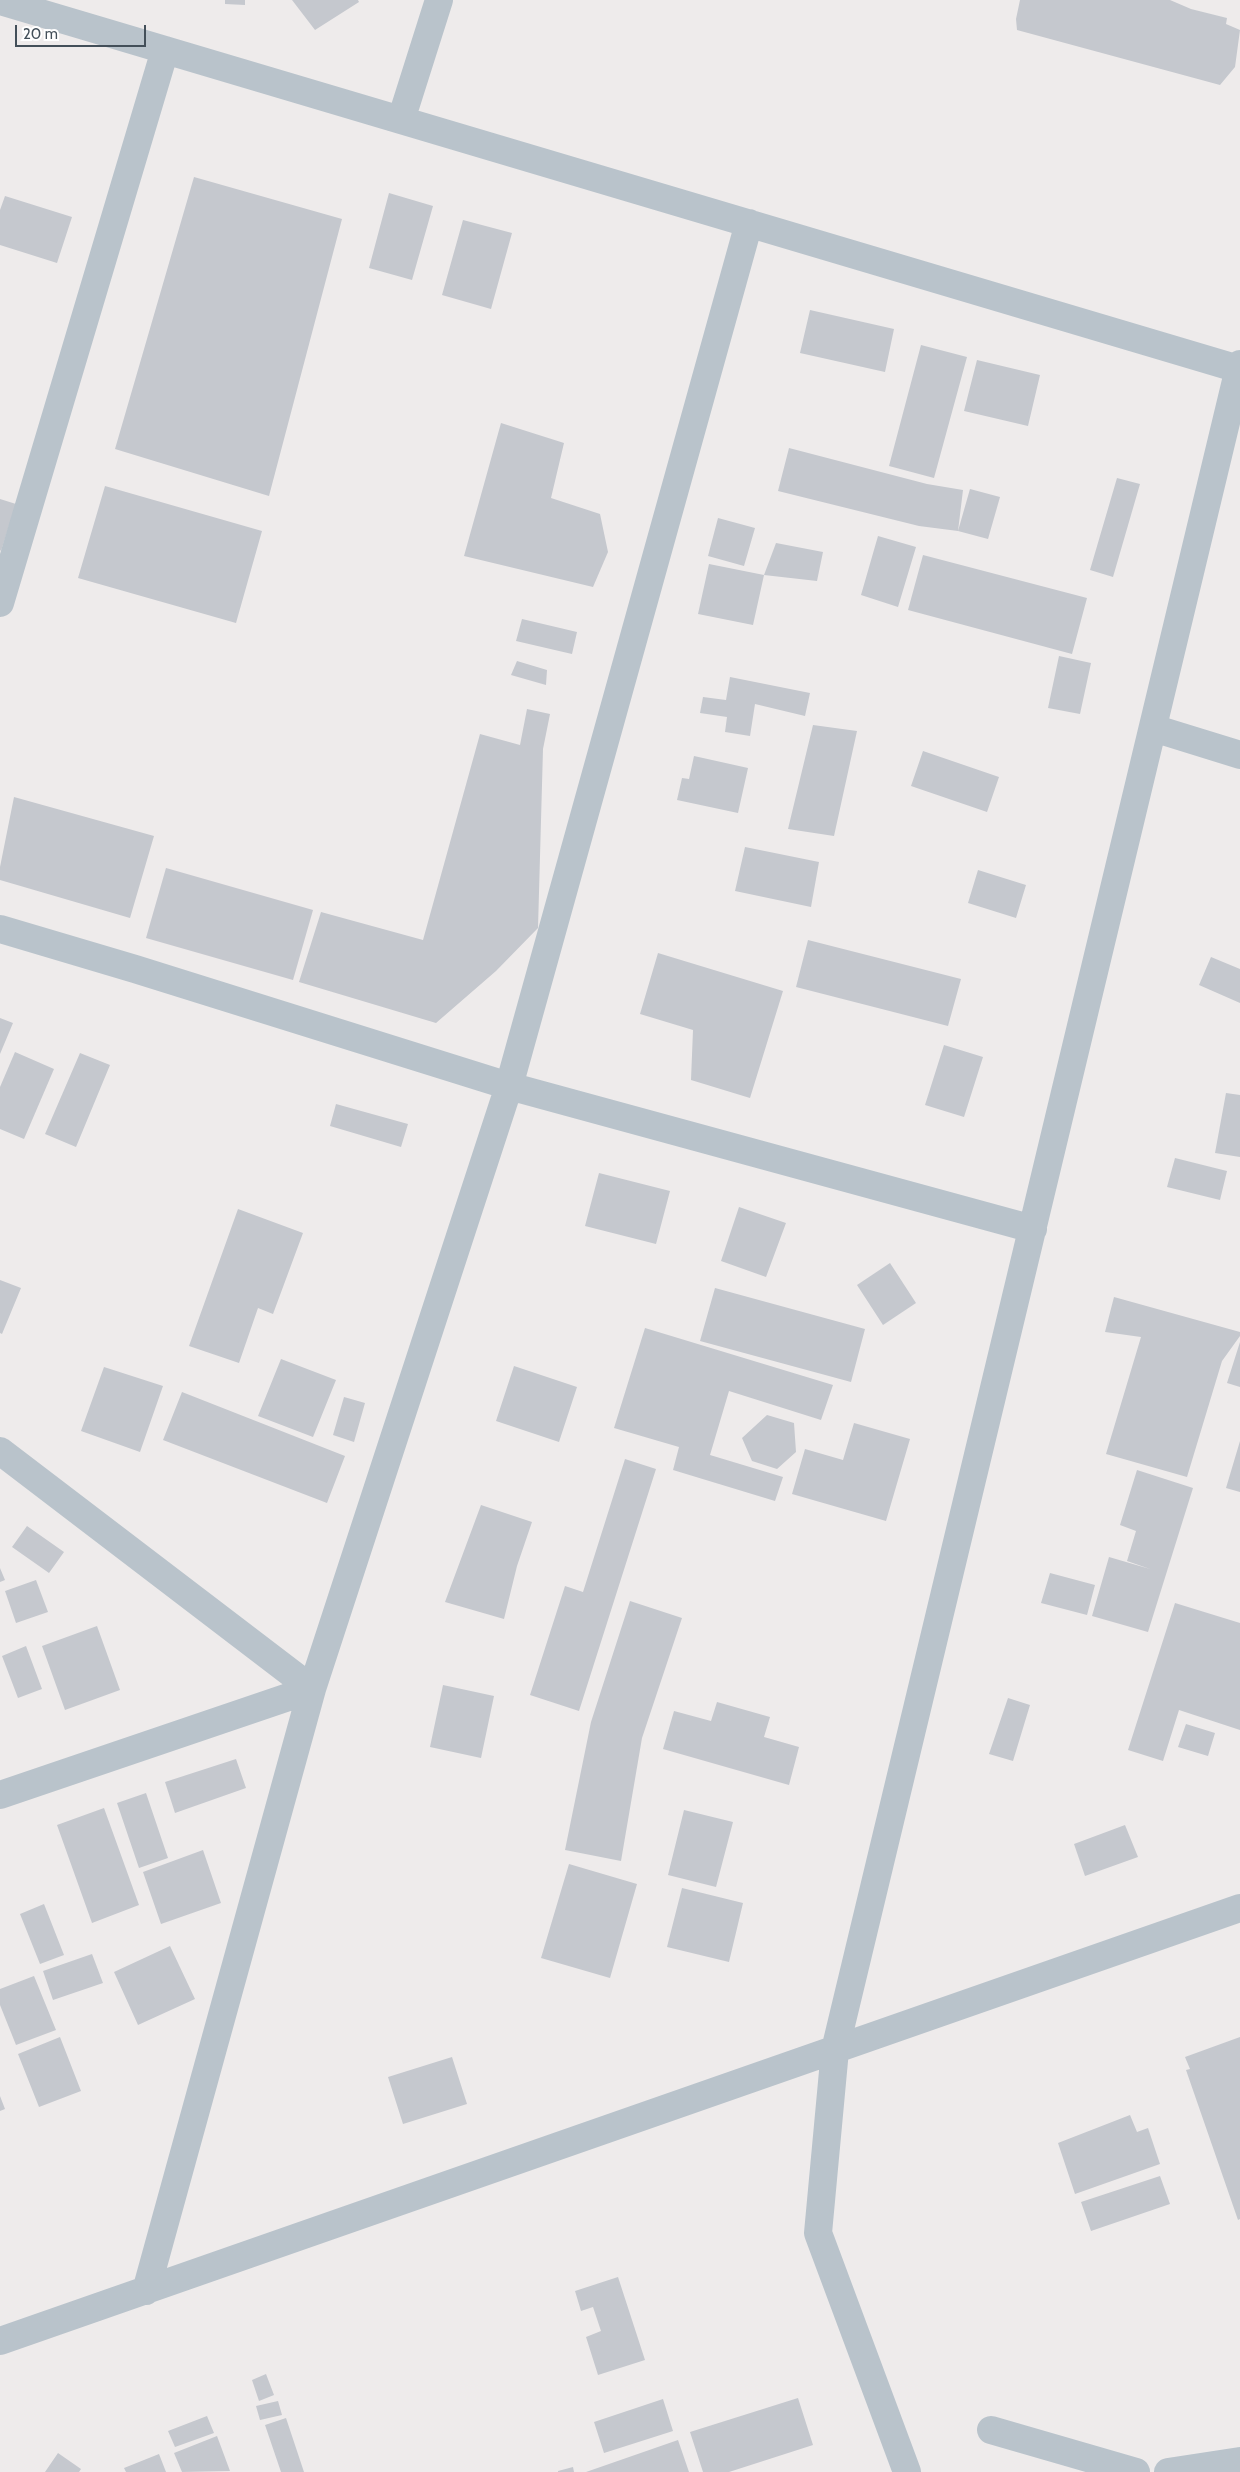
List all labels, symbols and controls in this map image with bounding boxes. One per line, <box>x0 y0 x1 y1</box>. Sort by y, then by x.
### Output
scale bar <box>18 15 149 47</box>
text: 20 m <box>23 25 58 43</box>

